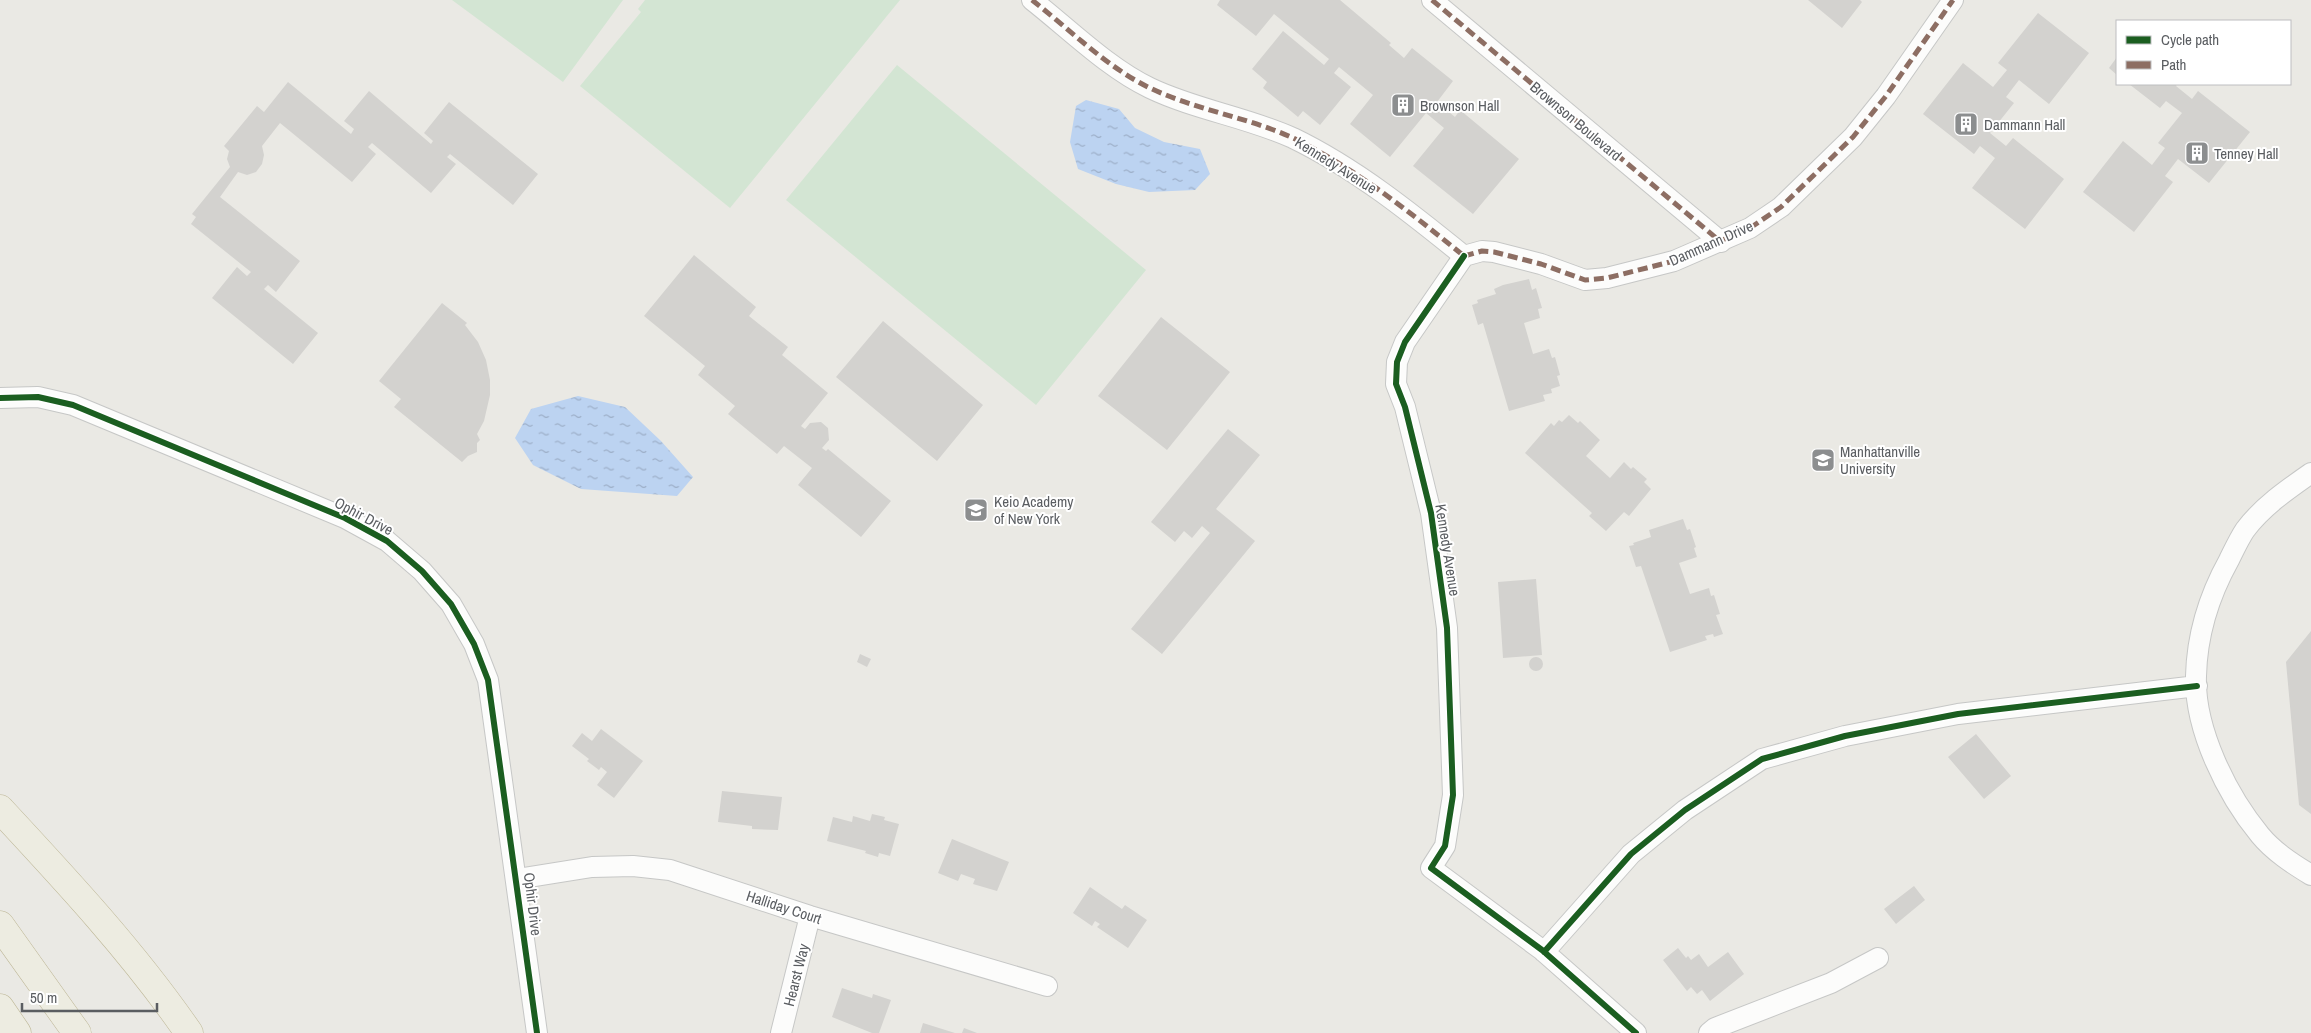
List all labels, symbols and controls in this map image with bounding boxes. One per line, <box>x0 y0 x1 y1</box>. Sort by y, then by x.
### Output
legend <box>2116 20 2291 85</box>
text: Cycle path <box>2161 29 2219 50</box>
text: Path <box>2161 54 2186 75</box>
street label: Brownson Boulevard <box>1526 76 1626 166</box>
building icon: Brownson Hall <box>1390 92 1416 118</box>
place label: Brownson Hall <box>1420 95 1499 116</box>
building icon: Dammann Hall <box>1953 111 1979 137</box>
place label: Dammann Hall <box>1984 114 2065 135</box>
street label: Kennedy Avenue <box>1291 132 1381 199</box>
building icon: Tenney Hall <box>2184 140 2210 166</box>
place label: Tenney Hall <box>2214 143 2278 164</box>
street label: Dammann Drive <box>1666 215 1756 271</box>
place label: Manhattanville University <box>1840 441 1920 479</box>
school or university icon: Manhattanville University <box>1810 447 1836 473</box>
place label: Keio Academy of New York <box>994 491 1074 529</box>
street label: Ophir Drive <box>331 492 397 540</box>
school or university icon: Keio Academy of New York <box>963 497 989 523</box>
street label: Kennedy Avenue <box>1430 503 1466 598</box>
street label: Ophir Drive <box>519 871 547 937</box>
street label: Halliday Court <box>744 885 825 929</box>
street label: Hearst Way <box>778 941 814 1008</box>
scale bar <box>22 980 158 1012</box>
text: 50 m <box>30 987 57 1008</box>

